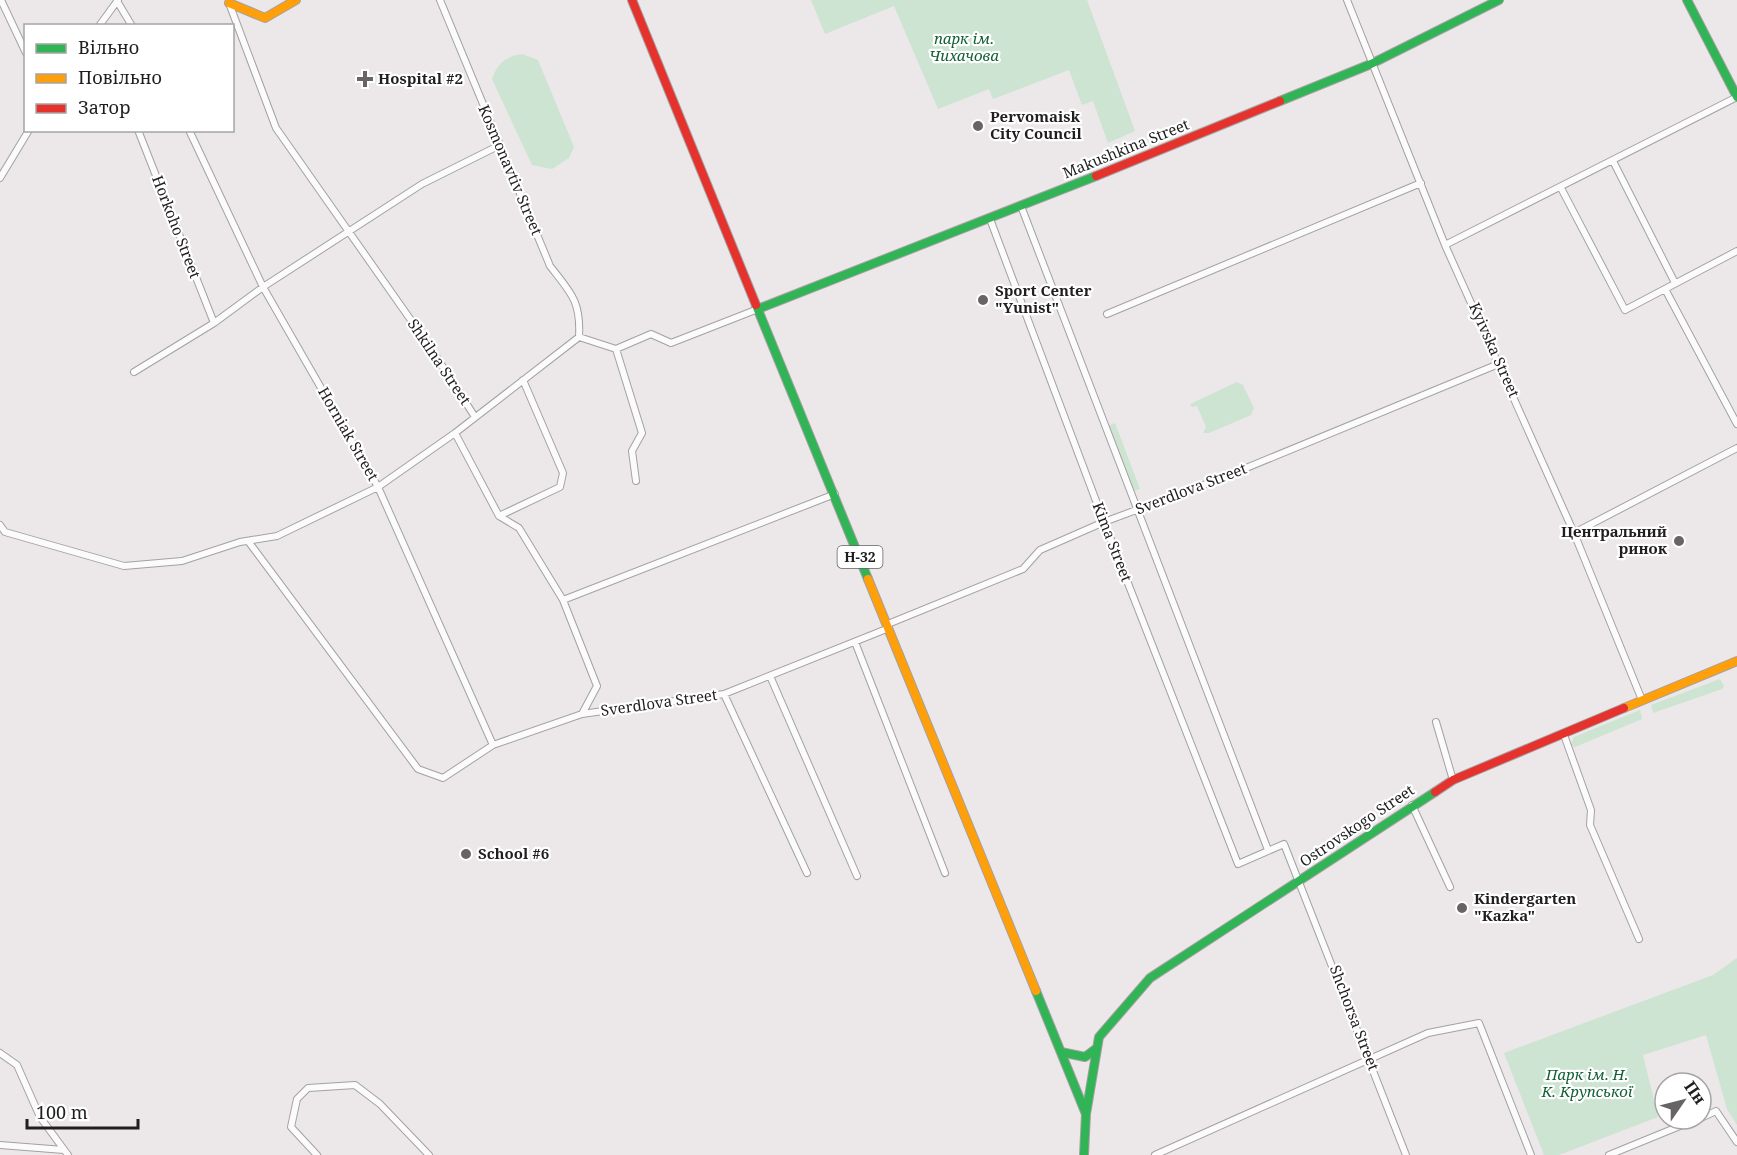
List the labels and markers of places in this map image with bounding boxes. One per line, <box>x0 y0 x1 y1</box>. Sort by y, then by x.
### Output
place label: Hospital #2 <box>378 68 463 88</box>
marker: Hospital #2 <box>356 70 374 88</box>
place label: Pervomaisk City Council <box>990 106 1082 143</box>
marker: Pervomaisk City Council <box>971 119 985 133</box>
place label: Sport Center "Yunist" <box>995 280 1092 317</box>
marker: Sport Center "Yunist" <box>976 293 990 307</box>
place label: Центральний ринок <box>1561 521 1668 558</box>
marker: Центральний ринок <box>1672 534 1686 548</box>
place label: School #6 <box>478 843 549 863</box>
marker: School #6 <box>459 847 473 861</box>
place label: Kindergarten "Kazka" <box>1474 888 1576 925</box>
marker: Kindergarten "Kazka" <box>1455 901 1469 915</box>

